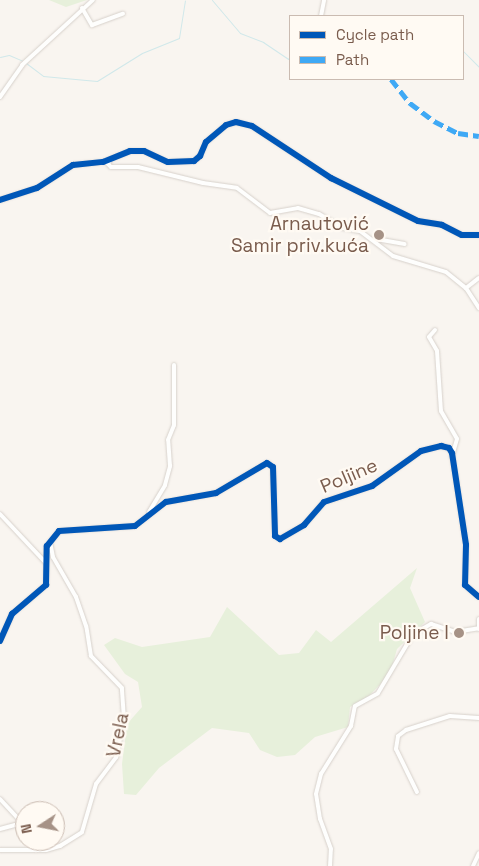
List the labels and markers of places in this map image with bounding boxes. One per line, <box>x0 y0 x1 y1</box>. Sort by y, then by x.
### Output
place label: Arnautović Samir priv.kuća <box>231 213 369 257</box>
marker: Arnautović Samir priv.kuća <box>373 229 385 241</box>
place label: Poljine I <box>380 622 449 644</box>
marker: Poljine I <box>453 627 465 639</box>

